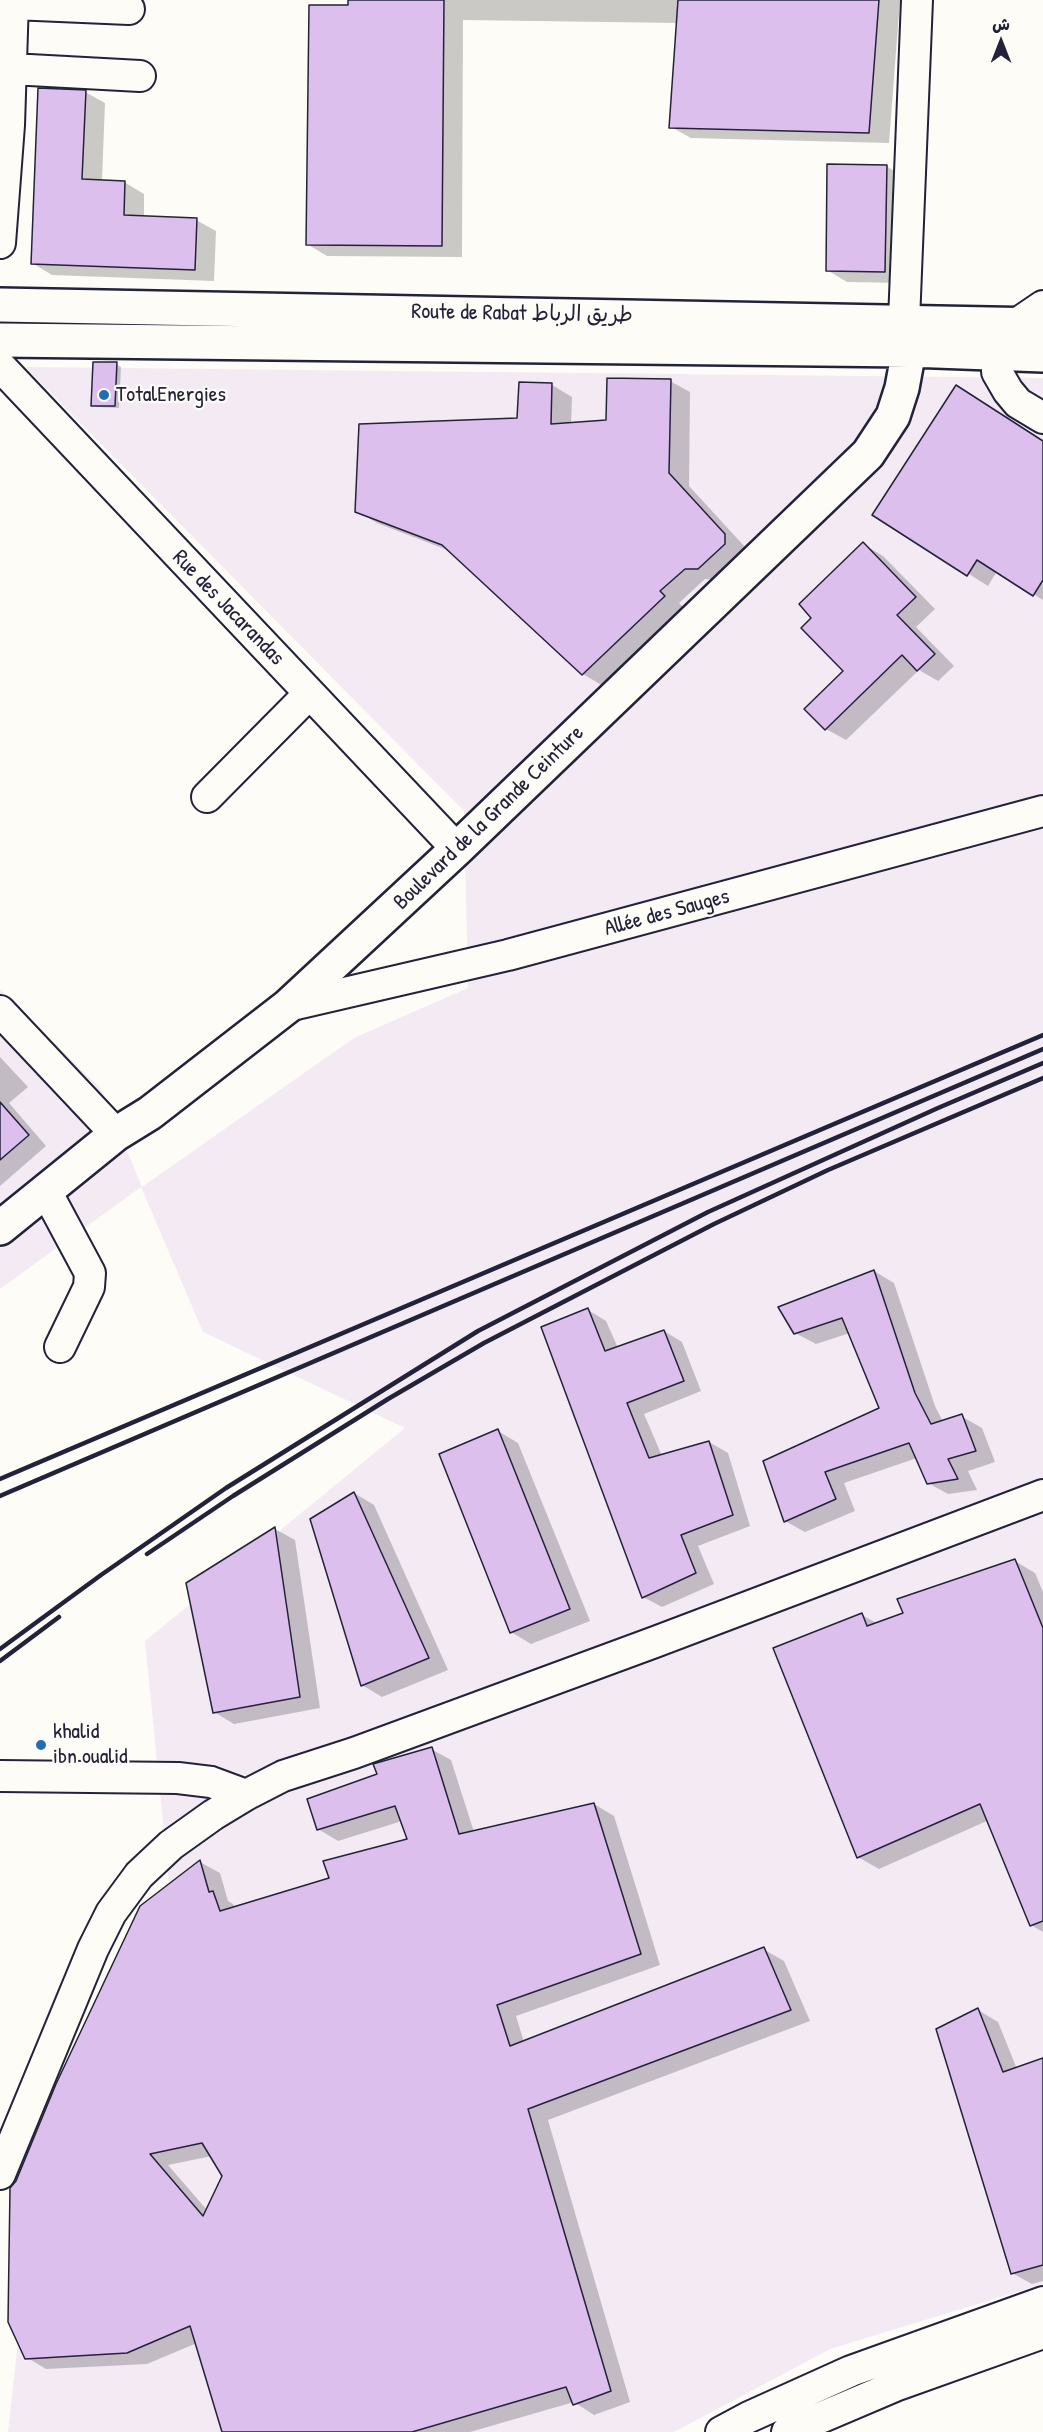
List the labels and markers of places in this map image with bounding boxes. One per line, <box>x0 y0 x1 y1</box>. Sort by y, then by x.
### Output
place label: TotalEnergies <box>116 382 226 408</box>
marker: TotalEnergies <box>97 388 111 402</box>
place label: khalid ibn oualid <box>53 1719 128 1771</box>
marker: khalid ibn oualid <box>34 1738 48 1752</box>

